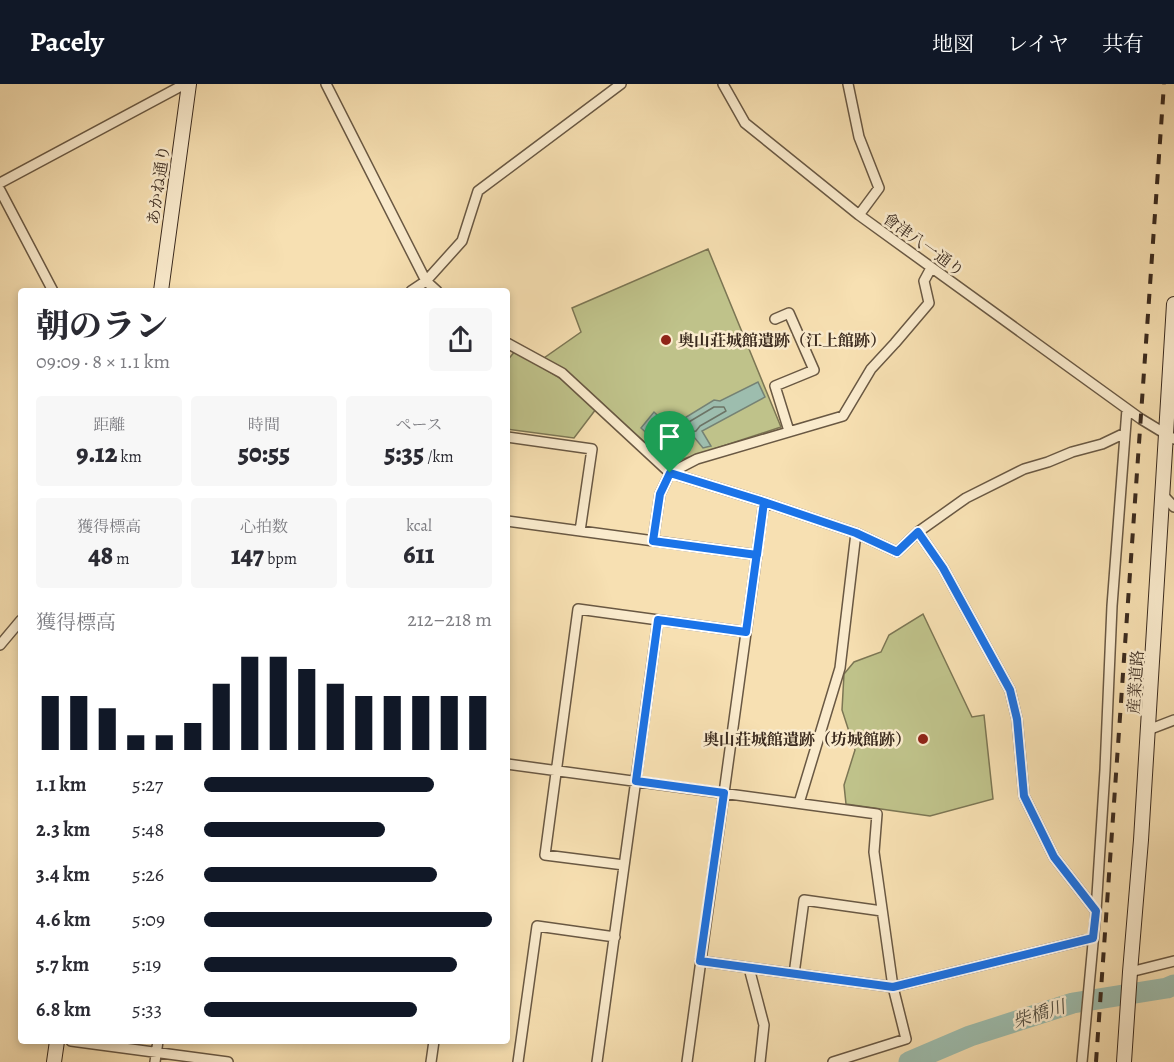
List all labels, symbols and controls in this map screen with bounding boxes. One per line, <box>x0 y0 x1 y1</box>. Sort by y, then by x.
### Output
text: Pacely <box>30 23 104 61</box>
text: 地図 <box>932 30 974 58</box>
text: レイヤ <box>1007 30 1069 58</box>
text: 共有 <box>1102 30 1144 58</box>
street label: あかね通り <box>143 144 175 226</box>
street label: 會津八一通り <box>878 208 969 282</box>
text: 朝のラン <box>36 303 168 348</box>
button: share <box>429 308 492 371</box>
place label: 奥山荘城館遺跡（江上館跡） <box>678 330 886 352</box>
marker: 奥山荘城館遺跡（江上館跡） <box>659 333 673 347</box>
text: 09:09 · 8 × 1.1 km <box>36 348 170 375</box>
pin <box>644 411 695 473</box>
text: 距離 <box>93 414 125 436</box>
text: 時間 <box>248 414 280 436</box>
text: ペース <box>395 414 443 436</box>
icon: arrive <box>653 420 686 453</box>
text: 9.12 <box>76 436 117 471</box>
text: 50:55 <box>238 436 290 471</box>
text: 5:35 <box>384 436 424 471</box>
text: km <box>117 446 142 468</box>
text: /km <box>424 446 454 468</box>
text: kcal <box>406 515 432 537</box>
text: 獲得標高 <box>77 516 141 538</box>
text: 心拍数 <box>240 516 288 538</box>
text: 611 <box>403 537 435 572</box>
text: 48 <box>88 538 113 573</box>
text: 147 <box>231 538 264 573</box>
text: m <box>113 548 130 570</box>
text: bpm <box>264 548 297 570</box>
text: 212–218 m <box>407 606 492 633</box>
text: 獲得標高 <box>36 609 116 636</box>
street label: 産業道路 <box>1123 649 1149 715</box>
place label: 奥山荘城館遺跡（坊城館跡） <box>703 729 911 751</box>
marker: 奥山荘城館遺跡（坊城館跡） <box>916 732 930 746</box>
text: 1.1 km <box>36 771 86 798</box>
text: 5:27 <box>132 771 163 798</box>
text: 2.3 km <box>36 816 90 843</box>
text: 5:48 <box>132 816 164 843</box>
text: 3.4 km <box>36 861 90 888</box>
text: 5:26 <box>132 861 164 888</box>
text: 4.6 km <box>36 906 91 933</box>
text: 5:09 <box>132 906 165 933</box>
text: 5.7 km <box>36 951 89 978</box>
text: 5:19 <box>132 951 161 978</box>
water label: 柴橋川 <box>1010 994 1070 1033</box>
text: 6.8 km <box>36 996 91 1023</box>
text: 5:33 <box>132 996 162 1023</box>

